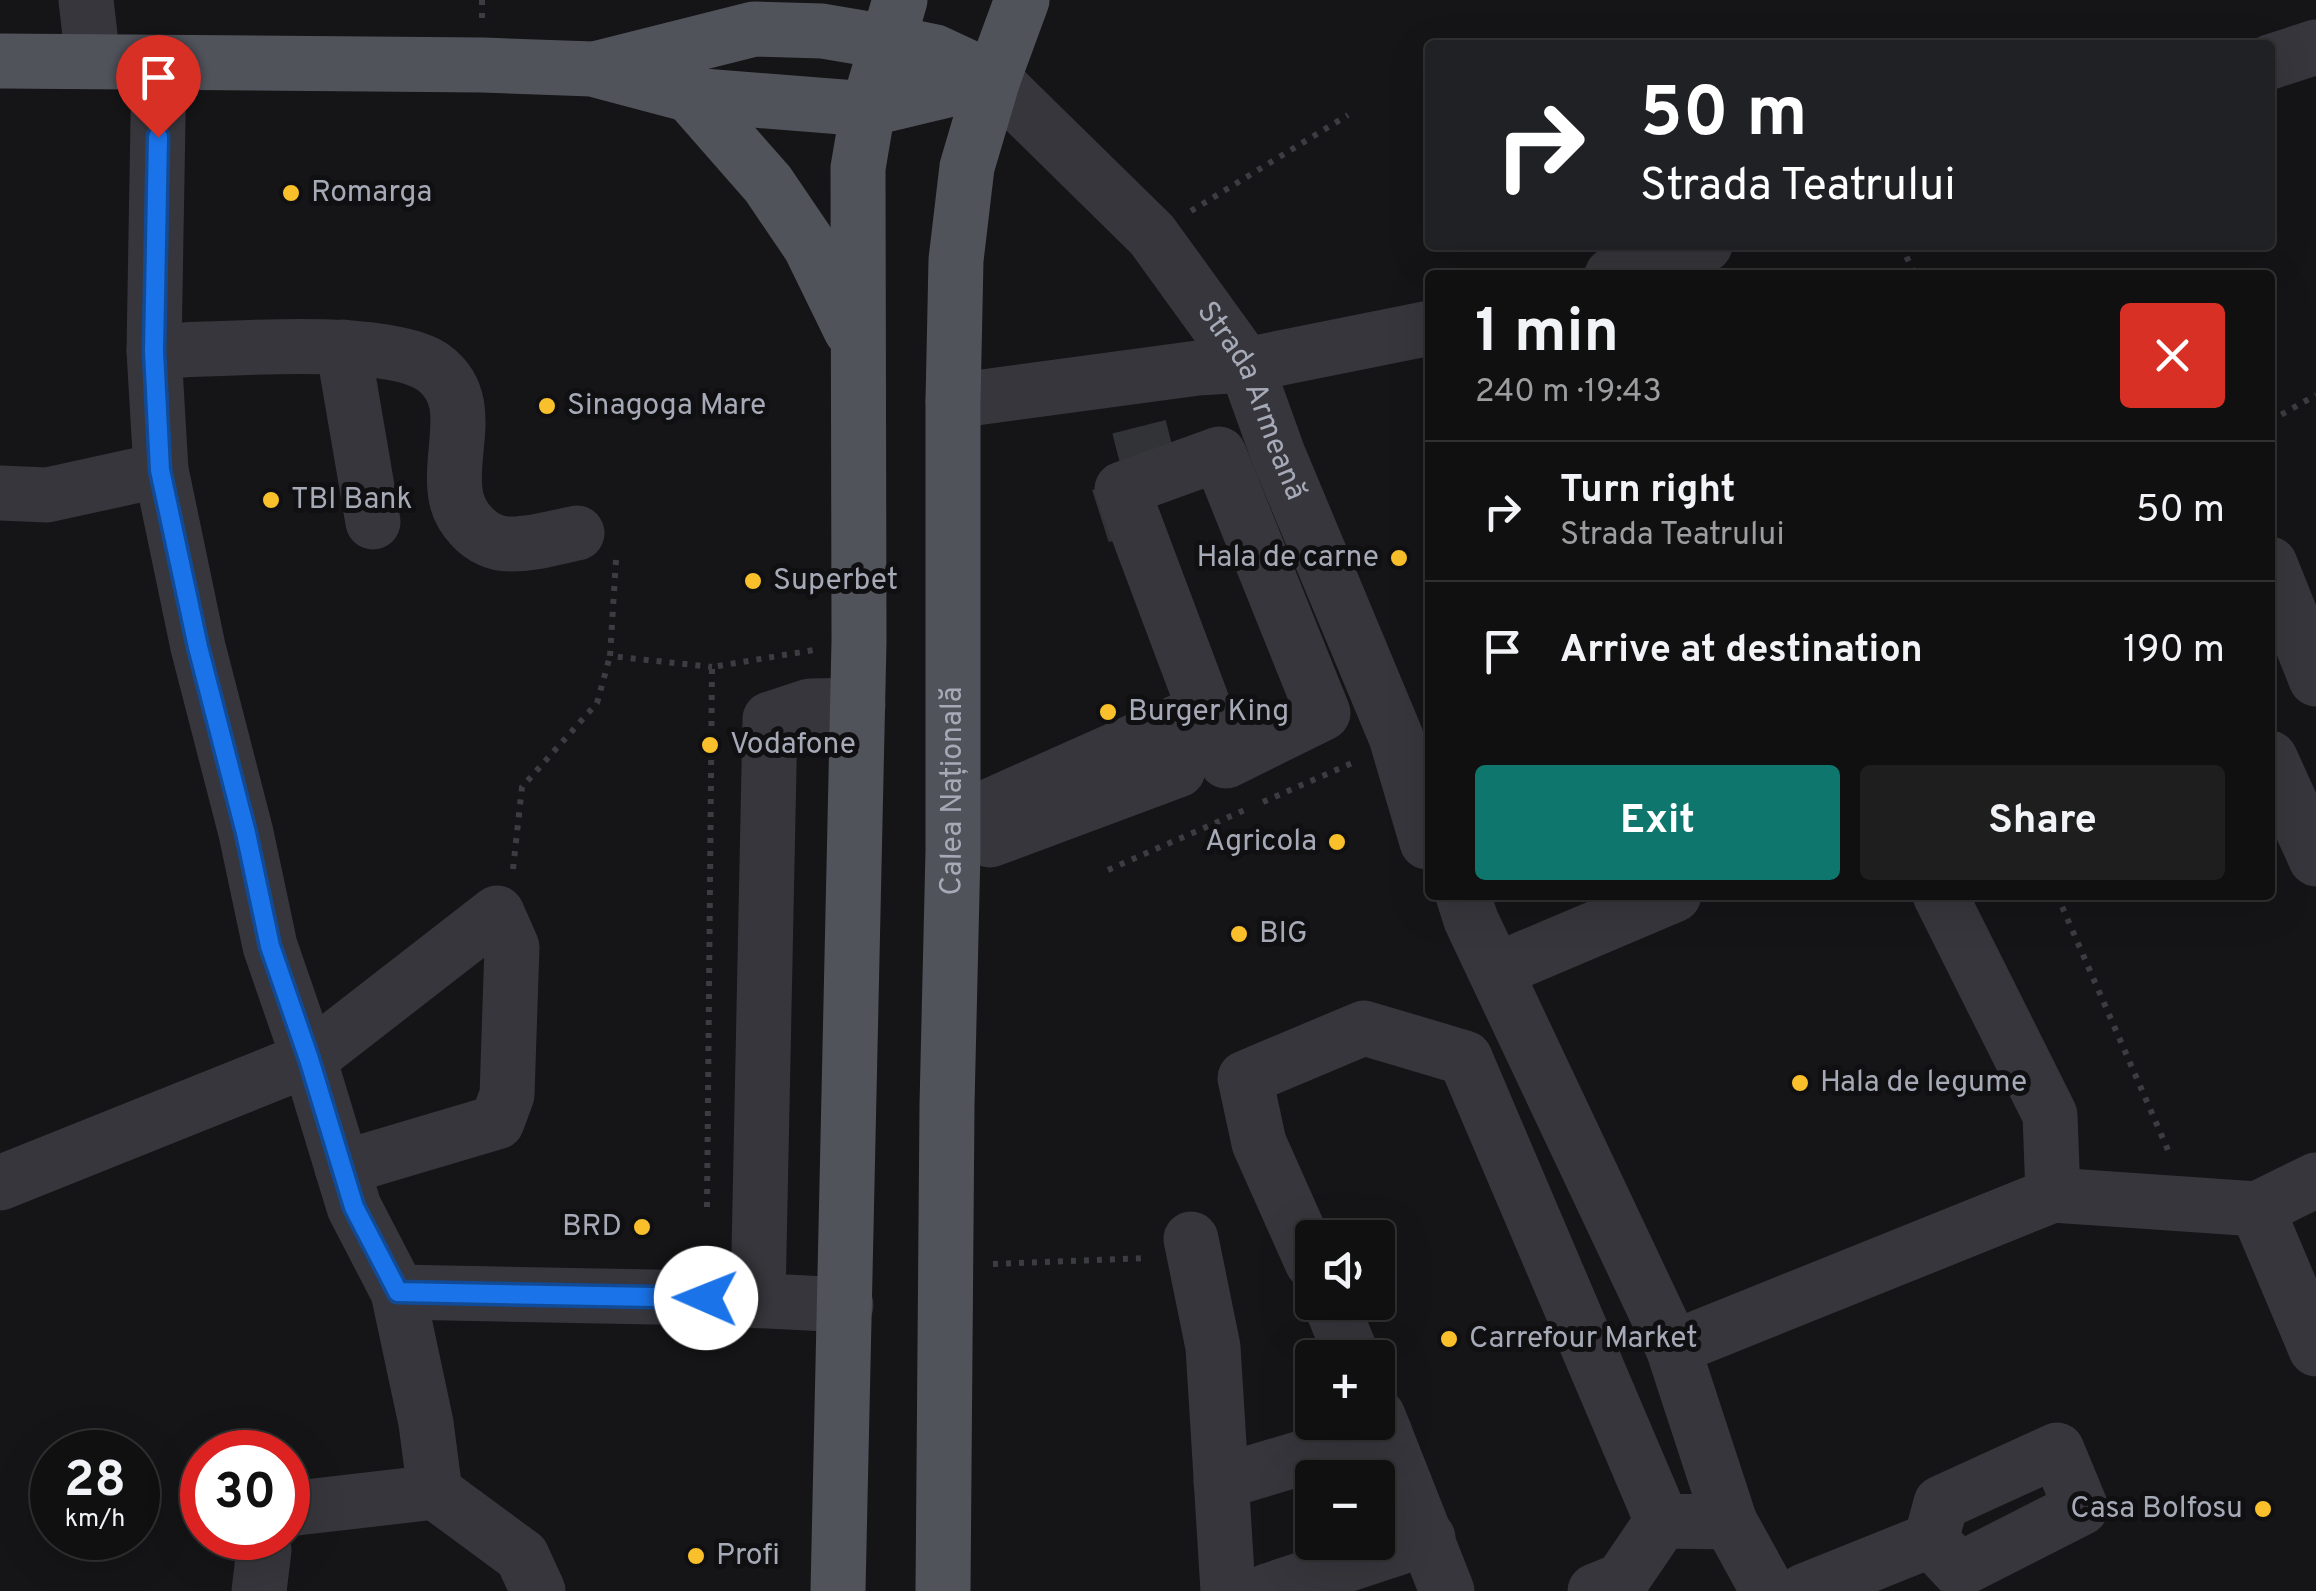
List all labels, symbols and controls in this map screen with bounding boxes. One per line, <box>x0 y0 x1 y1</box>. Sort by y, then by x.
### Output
pin <box>116 35 201 138</box>
icon: arrive <box>131 50 186 105</box>
text: 50 m <box>1640 72 1807 161</box>
icon: right <box>1475 80 1605 210</box>
text: Strada Teatrului <box>1640 159 1956 216</box>
place label: Romarga <box>311 175 432 212</box>
marker: Romarga <box>280 182 302 204</box>
street label: Strada Armeană <box>1188 295 1314 506</box>
text: 1 min <box>1475 297 1619 373</box>
button: close <box>2120 303 2225 408</box>
text: 240 m · 19:43 <box>1475 373 1662 413</box>
place label: Sinagoga Mare <box>567 388 766 425</box>
marker: Sinagoga Mare <box>536 395 558 417</box>
text: Turn right <box>1560 467 1735 516</box>
place label: TBI Bank <box>291 482 412 519</box>
icon: right <box>1475 484 1530 539</box>
text: 50 m <box>2136 487 2225 536</box>
marker: TBI Bank <box>260 489 282 511</box>
text: Strada Teatrului <box>1560 516 1785 556</box>
place label: Hala de carne <box>1197 540 1379 577</box>
marker: Hala de carne <box>1388 547 1410 569</box>
place label: Superbet <box>773 563 898 600</box>
marker: Superbet <box>742 570 764 592</box>
icon: arrive <box>1475 624 1530 679</box>
text: Arrive at destination <box>1560 627 1923 676</box>
text: 190 m <box>2123 627 2225 676</box>
street label: Calea Națională <box>933 687 972 896</box>
place label: Burger King <box>1128 694 1289 731</box>
marker: Burger King <box>1097 701 1119 723</box>
place label: Vodafone <box>730 727 856 764</box>
marker: Vodafone <box>699 734 721 756</box>
button: Exit <box>1475 765 1840 880</box>
button: Share <box>1860 765 2225 880</box>
place label: Agricola <box>1205 824 1317 861</box>
marker: Agricola <box>1326 831 1348 853</box>
place label: BIG <box>1259 916 1308 953</box>
marker: BIG <box>1228 923 1250 945</box>
place label: Hala de legume <box>1820 1065 2027 1102</box>
marker: Hala de legume <box>1789 1072 1811 1094</box>
place label: BRD <box>562 1209 622 1246</box>
marker: BRD <box>631 1216 653 1238</box>
map controls <box>1295 1220 1395 1560</box>
button: sound <box>1295 1220 1395 1320</box>
position arrow <box>654 1246 758 1350</box>
place label: Carrefour Market <box>1469 1321 1697 1358</box>
marker: Carrefour Market <box>1438 1328 1460 1350</box>
button: + <box>1295 1340 1395 1440</box>
speed limit sign: 30 <box>180 1430 310 1560</box>
text: 28 <box>64 1451 126 1514</box>
button: − <box>1295 1460 1395 1560</box>
place label: Casa Bolfosu <box>2070 1491 2243 1528</box>
marker: Casa Bolfosu <box>2252 1498 2274 1520</box>
text: km/h <box>65 1504 125 1536</box>
place label: Profi <box>716 1538 780 1575</box>
marker: Profi <box>685 1545 707 1567</box>

